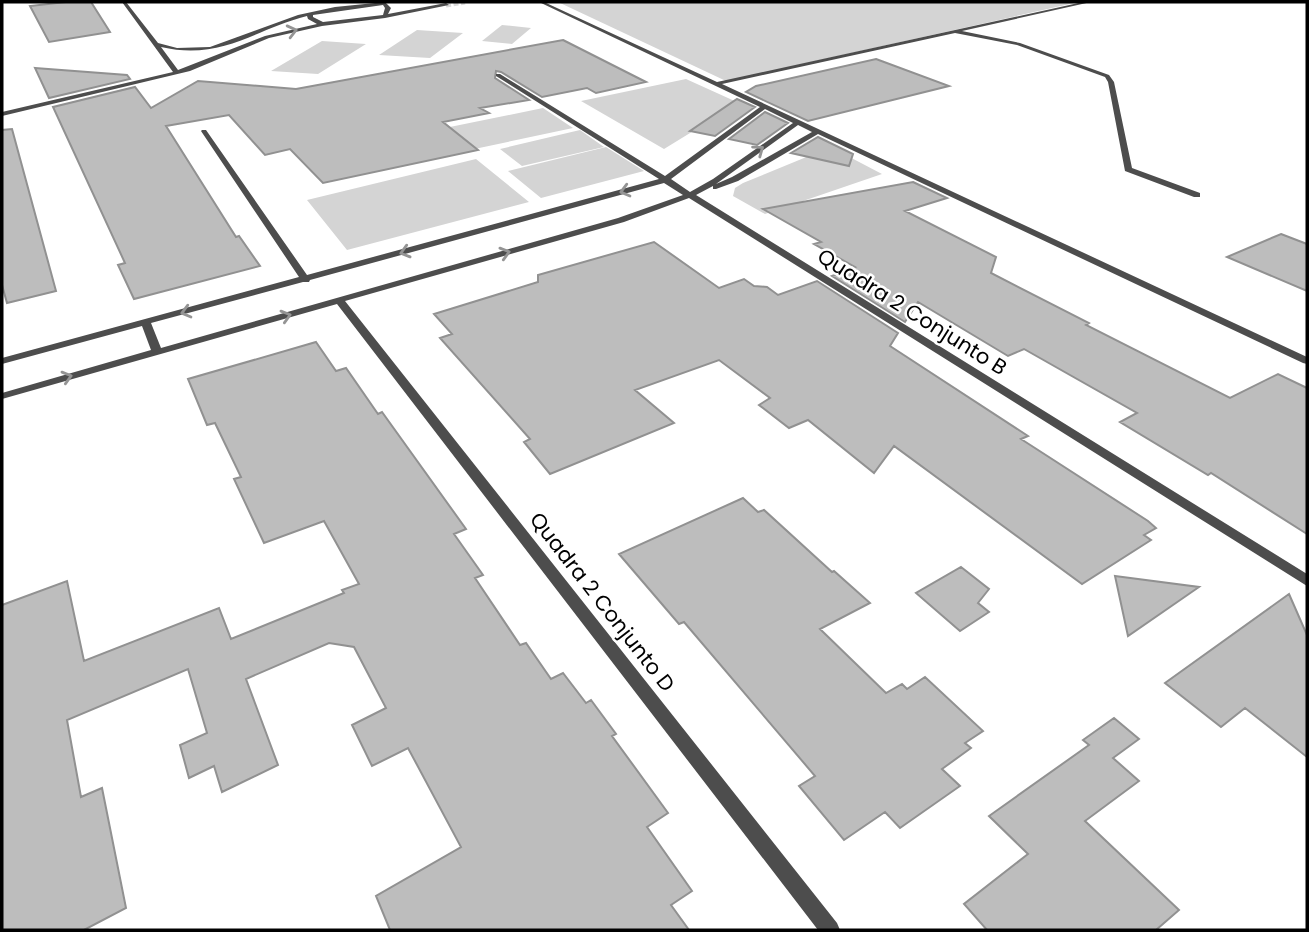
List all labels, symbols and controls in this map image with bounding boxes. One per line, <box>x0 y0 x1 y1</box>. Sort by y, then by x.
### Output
one-way arrow <box>286 25 298 39</box>
one-way arrow <box>751 146 764 158</box>
one-way arrow <box>619 183 631 197</box>
street label: Quadra 2 Conjunto B <box>812 241 1013 382</box>
one-way arrow <box>400 243 412 258</box>
one-way arrow <box>499 247 511 261</box>
one-way arrow <box>180 304 192 318</box>
one-way arrow <box>280 309 292 324</box>
one-way arrow <box>61 371 73 386</box>
street label: Quadra 2 Conjunto D <box>523 506 682 697</box>

